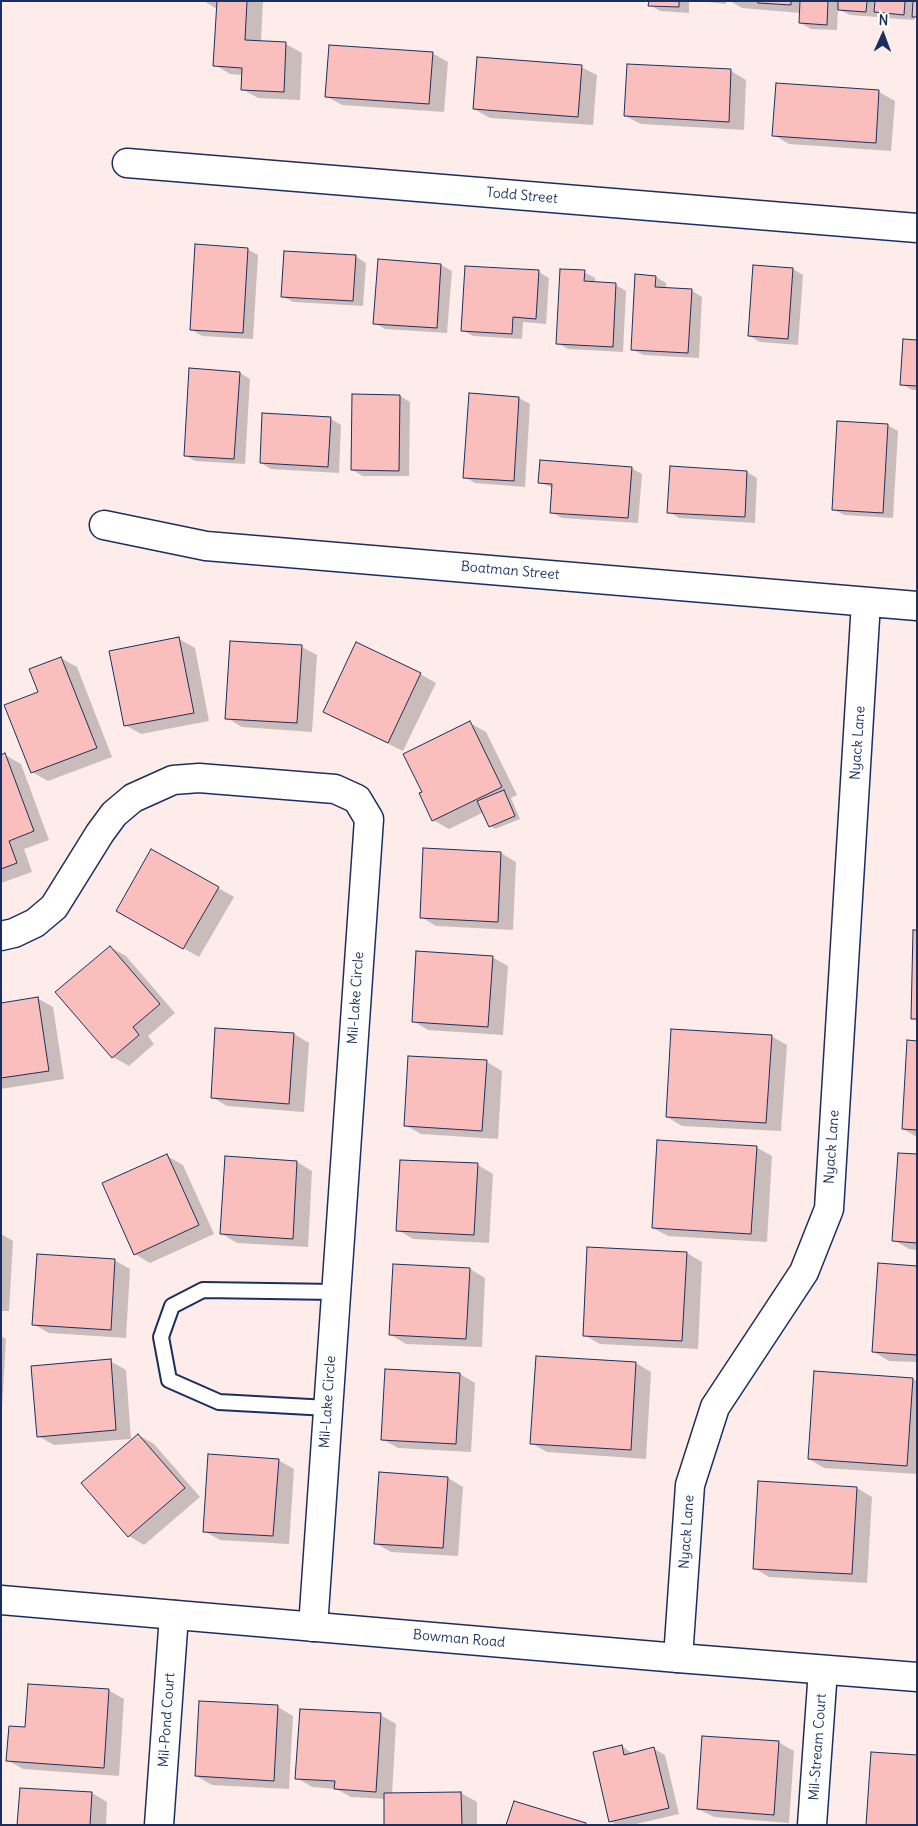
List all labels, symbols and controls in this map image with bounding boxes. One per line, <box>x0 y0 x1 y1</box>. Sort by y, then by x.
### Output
north arrow <box>858 10 908 60</box>
text: N <box>878 11 889 29</box>
street label: Todd Street <box>486 185 558 207</box>
street label: Boatman Street <box>460 558 560 584</box>
street label: Nyack Lane <box>847 705 869 781</box>
street label: Mil-Lake Circle <box>344 951 368 1045</box>
street label: Nyack Lane <box>821 1109 843 1185</box>
street label: Mil-Lake Circle <box>316 1355 340 1449</box>
street label: Nyack Lane <box>676 1494 698 1570</box>
street label: Bowman Road <box>412 1627 506 1651</box>
street label: Mil-Pond Court <box>155 1672 179 1768</box>
street label: Mil-Stream Court <box>806 1693 830 1801</box>

